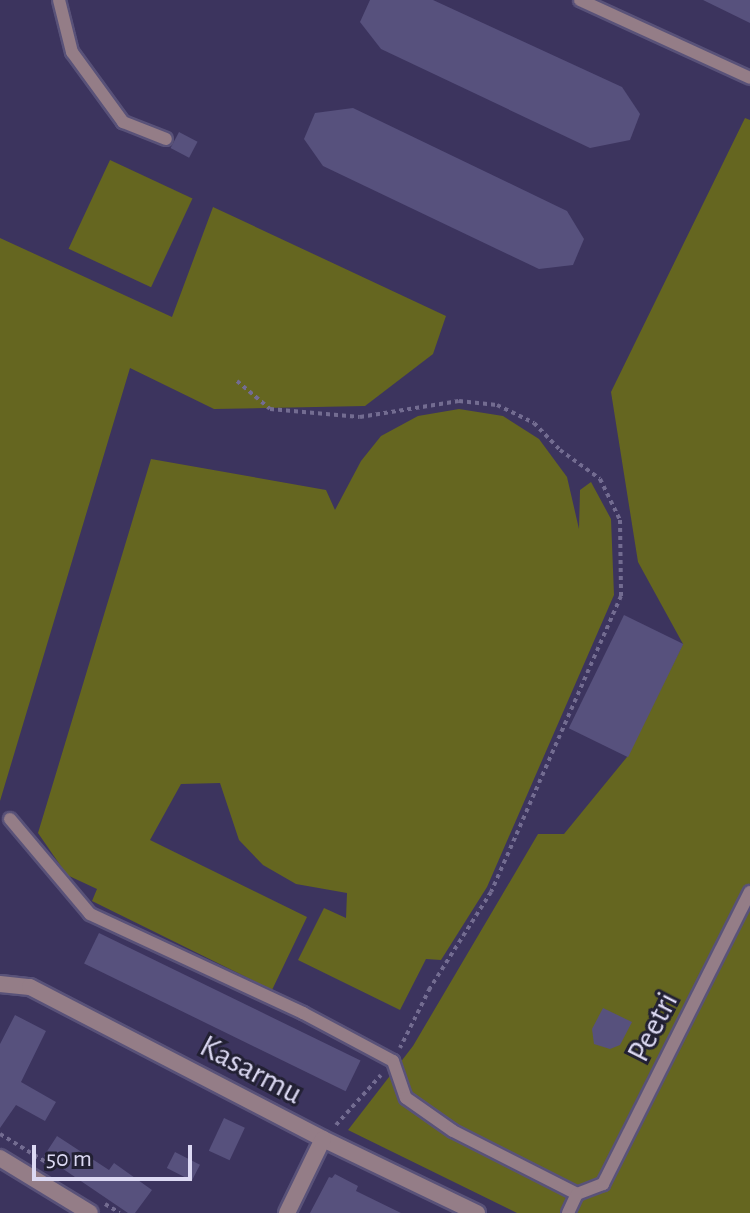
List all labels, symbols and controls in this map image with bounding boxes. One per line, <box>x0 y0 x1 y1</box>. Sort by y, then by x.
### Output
street label: Peetri <box>619 986 687 1068</box>
street label: Kasarmu <box>193 1027 309 1113</box>
scale bar <box>36 1129 196 1179</box>
text: 50 m <box>46 1147 92 1171</box>

